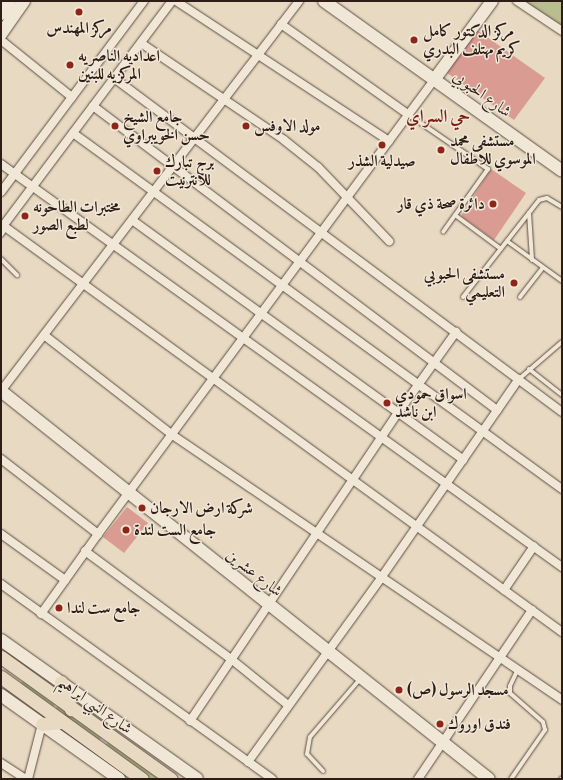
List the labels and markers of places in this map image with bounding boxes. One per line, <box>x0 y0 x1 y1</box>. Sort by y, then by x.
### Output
marker: مركز المهندس <box>74 7 84 17</box>
place label: مركز المهندس <box>46 18 112 38</box>
place label: مركز الدكتور كامل كريم مهتلف البدري <box>423 21 520 59</box>
marker: مركز الدكتور كامل كريم مهتلف البدري <box>408 34 420 46</box>
place label: اعداديه الناصريه المركزيه للبنين <box>78 46 160 84</box>
marker: اعداديه الناصريه المركزيه للبنين <box>65 60 75 70</box>
place label: جامع الشيخ حسن الخويبراوي <box>123 107 210 145</box>
place label: مولد الاوفس <box>254 116 320 136</box>
marker: جامع الشيخ حسن الخويبراوي <box>110 121 120 131</box>
marker: مولد الاوفس <box>241 121 251 131</box>
place label: مستشفى محمد الموسوي للاطفال <box>450 131 536 169</box>
marker: صيدلية الشذر <box>377 140 387 150</box>
marker: مستشفى محمد الموسوي للاطفال <box>435 144 447 156</box>
place label: صيدلية الشذر <box>348 151 416 171</box>
place label: برج تبارك للانترنيت <box>165 152 214 190</box>
marker: برج تبارك للانترنيت <box>152 166 162 176</box>
place label: دائرة صحة ذي قار <box>397 194 485 214</box>
place label: مختبرات الطاحونه لطبع الصور <box>33 197 120 235</box>
marker: دائرة صحة ذي قار <box>488 199 498 209</box>
marker: مختبرات الطاحونه لطبع الصور <box>20 211 30 221</box>
place label: مستشفى الحبوبي التعليمي <box>424 264 505 302</box>
marker: مستشفى الحبوبي التعليمي <box>508 277 520 289</box>
place label: اسواق حمودي ابن ناشد <box>395 384 467 422</box>
marker: اسواق حمودي ابن ناشد <box>382 398 392 408</box>
place label: شركة ارض الارجان <box>150 498 253 518</box>
marker: شركة ارض الارجان <box>137 503 147 513</box>
place label: جامع الست لندة <box>134 520 216 540</box>
marker: جامع الست لندة <box>121 525 131 535</box>
place label: جامع ست لندا <box>67 598 141 618</box>
marker: جامع ست لندا <box>54 603 64 613</box>
place label: مسجد الرسول (ص) <box>407 680 509 700</box>
marker: مسجد الرسول (ص) <box>394 685 404 695</box>
place label: فندق اوروك <box>448 714 511 734</box>
marker: فندق اوروك <box>435 719 445 729</box>

